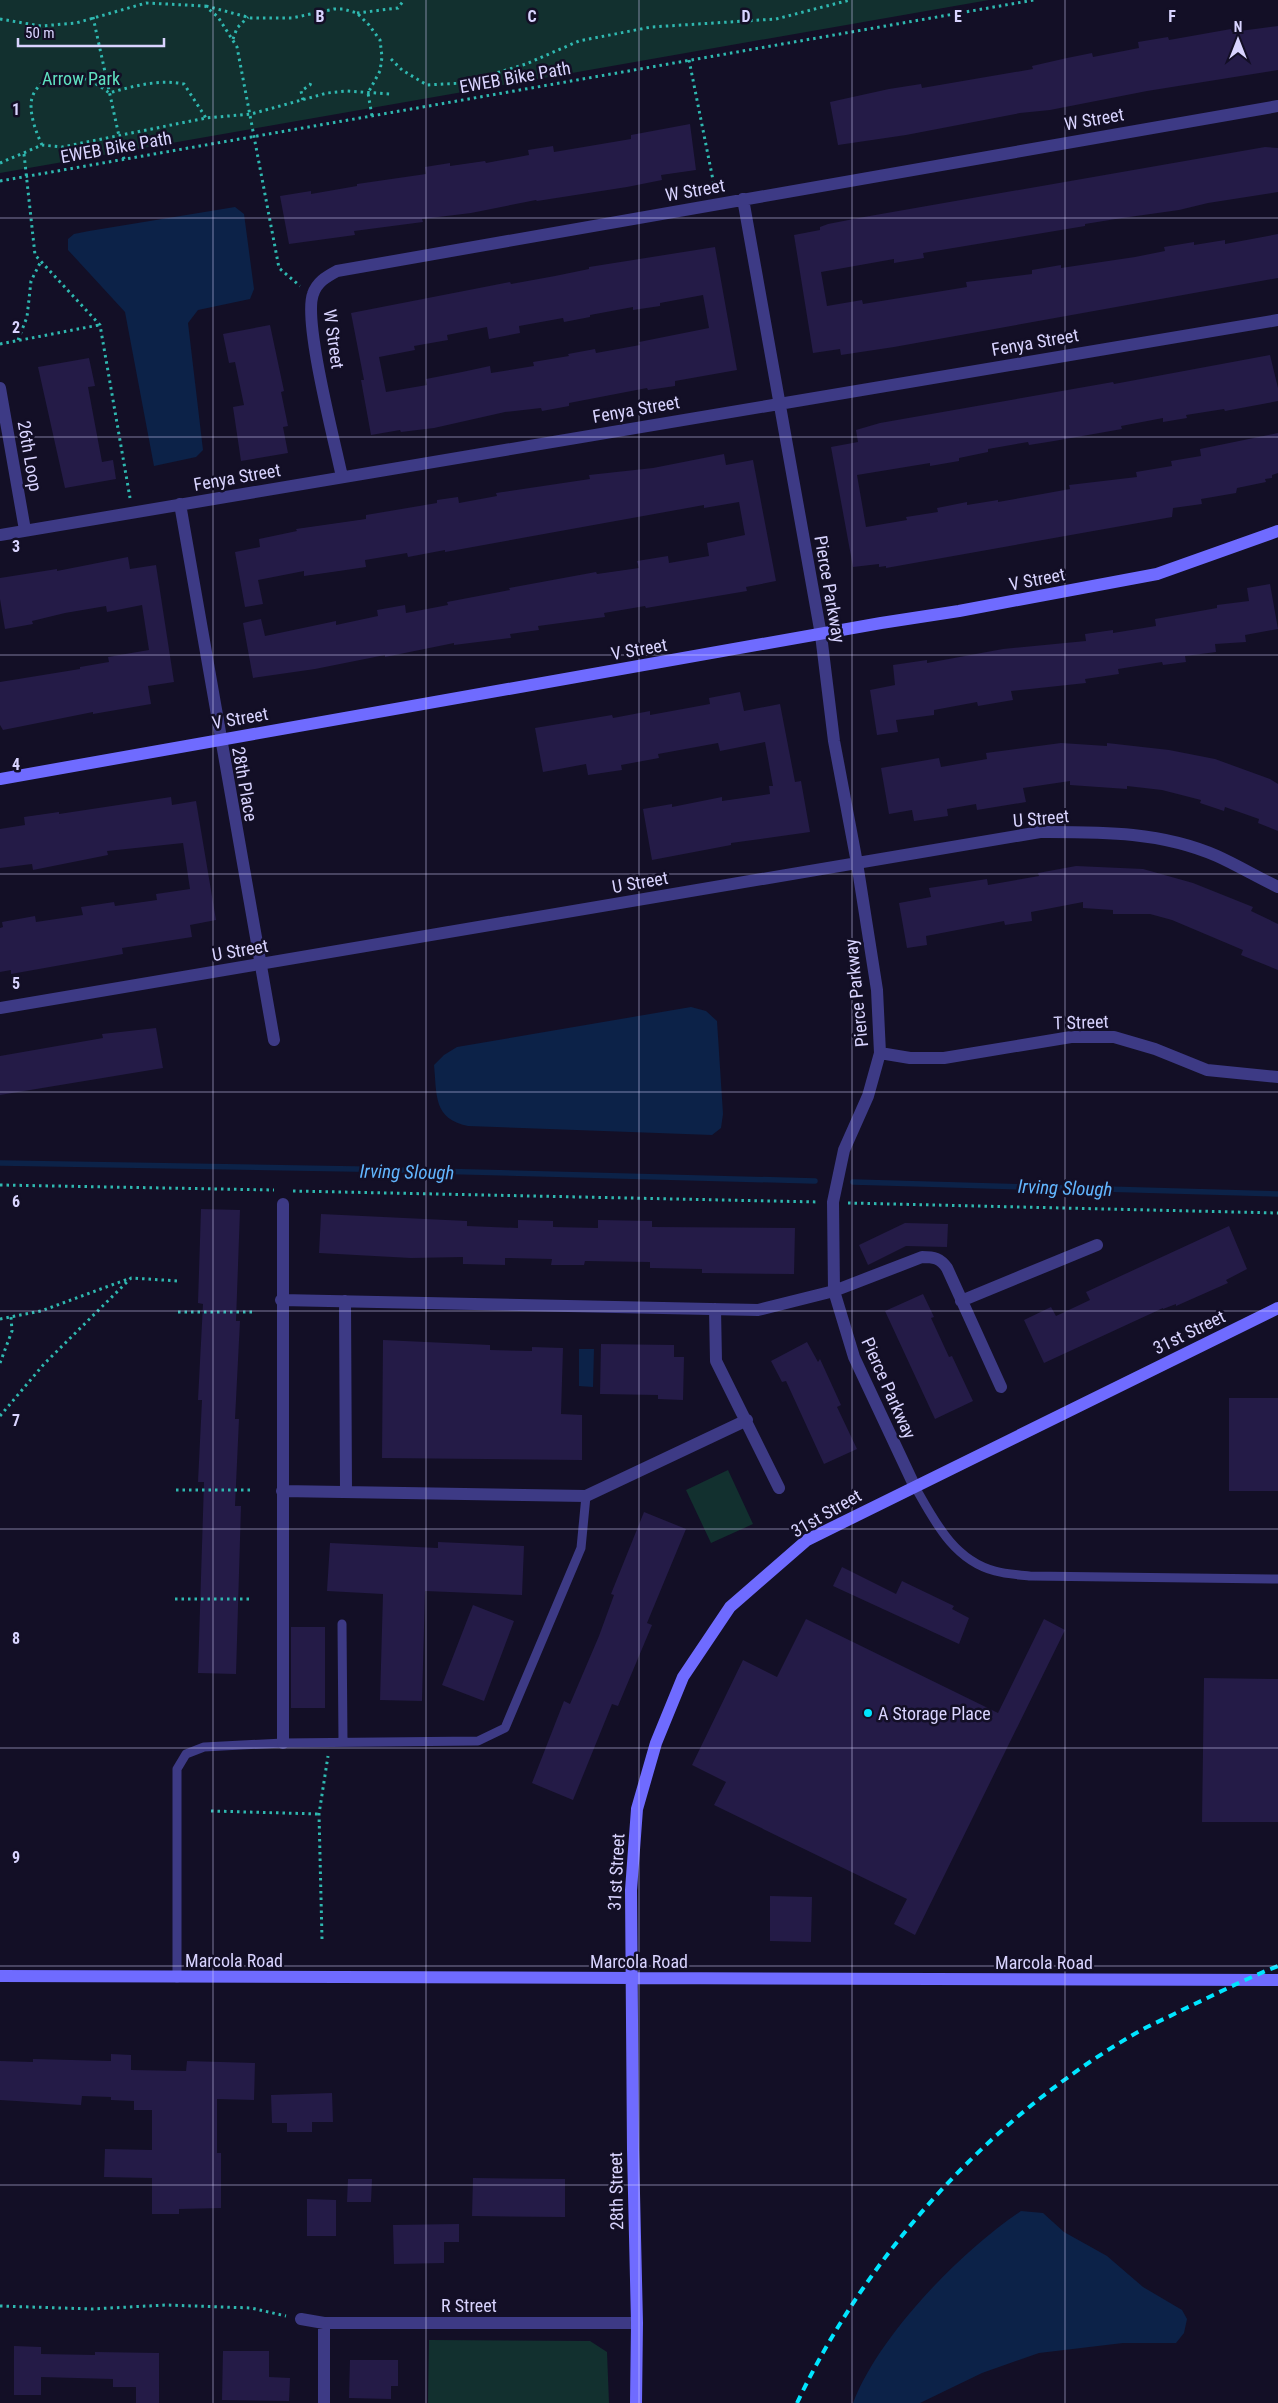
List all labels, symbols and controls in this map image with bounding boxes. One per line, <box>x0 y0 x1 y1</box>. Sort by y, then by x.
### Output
text: B <box>316 7 325 26</box>
text: C <box>527 7 537 26</box>
text: D <box>741 7 751 26</box>
text: E <box>954 7 962 26</box>
text: F <box>1168 7 1176 26</box>
scale bar <box>18 15 164 47</box>
north arrow <box>1213 15 1263 65</box>
text: N <box>1234 19 1242 35</box>
text: 50 m <box>25 24 55 42</box>
street label: EWEB Bike Path <box>458 57 572 97</box>
park label: Arrow Park <box>42 68 120 89</box>
text: 1 <box>12 100 20 119</box>
street label: W Street <box>1063 103 1125 135</box>
street label: EWEB Bike Path <box>59 127 173 167</box>
street label: W Street <box>664 174 726 206</box>
street label: W Street <box>319 308 349 370</box>
text: 2 <box>12 318 20 337</box>
street label: Fenya Street <box>990 324 1080 360</box>
street label: Fenya Street <box>591 391 681 427</box>
street label: 26th Loop <box>13 419 47 493</box>
street label: Fenya Street <box>192 459 282 495</box>
street label: Pierce Parkway <box>810 534 850 645</box>
text: 3 <box>12 537 20 556</box>
street label: V Street <box>1007 563 1067 595</box>
street label: V Street <box>609 634 669 664</box>
street label: V Street <box>210 703 270 733</box>
street label: 28th Place <box>228 745 262 823</box>
text: 4 <box>12 755 20 774</box>
street label: U Street <box>1012 805 1070 831</box>
street label: U Street <box>610 867 670 897</box>
street label: U Street <box>210 935 270 965</box>
street label: Pierce Parkway <box>840 937 872 1048</box>
text: 5 <box>12 974 20 993</box>
street label: T Street <box>1053 1011 1109 1033</box>
water label: Irving Slough <box>359 1160 455 1184</box>
water label: Irving Slough <box>1017 1175 1113 1201</box>
text: 6 <box>12 1192 20 1211</box>
street label: 31st Street <box>1150 1306 1228 1358</box>
street label: Pierce Parkway <box>857 1334 921 1442</box>
text: 7 <box>12 1411 20 1430</box>
street label: 31st Street <box>787 1485 865 1541</box>
text: 8 <box>12 1629 20 1648</box>
place label: A Storage Place <box>878 1703 991 1724</box>
marker: A Storage Place <box>862 1707 874 1719</box>
street label: 31st Street <box>603 1833 629 1911</box>
text: 9 <box>12 1848 20 1867</box>
street label: Marcola Road <box>185 1950 283 1971</box>
street label: Marcola Road <box>590 1951 688 1972</box>
street label: Marcola Road <box>995 1952 1093 1973</box>
street label: 28th Street <box>605 2152 627 2230</box>
street label: R Street <box>441 2295 497 2316</box>

